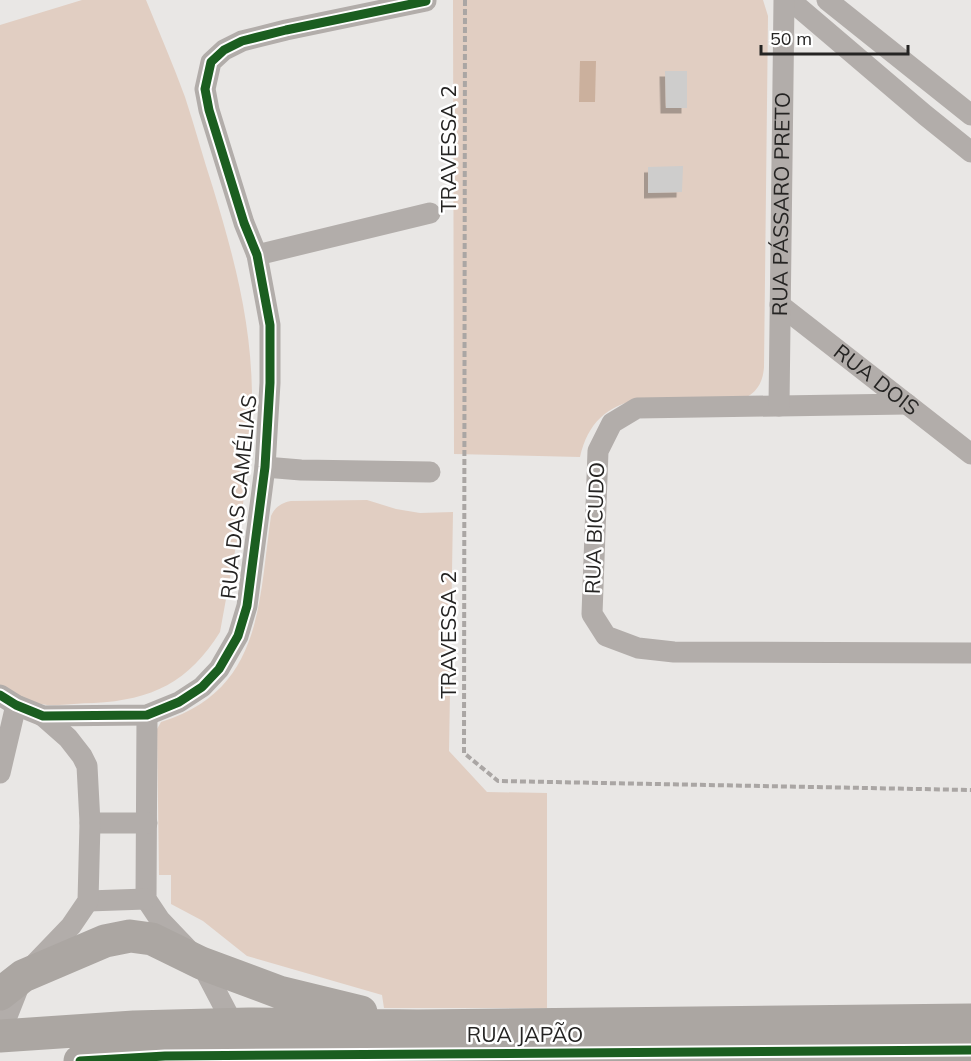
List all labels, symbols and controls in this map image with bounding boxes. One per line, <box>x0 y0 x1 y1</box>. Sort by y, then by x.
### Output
scale bar <box>761 18 908 56</box>
text: 50 m <box>770 27 812 50</box>
street label: TRAVESSA 2 <box>435 85 461 213</box>
street label: RUA PÁSSARO PRETO <box>766 92 795 316</box>
street label: RUA DOIS <box>829 338 925 421</box>
street label: RUA DAS CAMÉLIAS <box>214 394 262 600</box>
street label: RUA BICUDO <box>579 462 609 594</box>
street label: TRAVESSA 2 <box>435 571 461 699</box>
street label: RUA JAPÃO <box>467 1021 583 1047</box>

